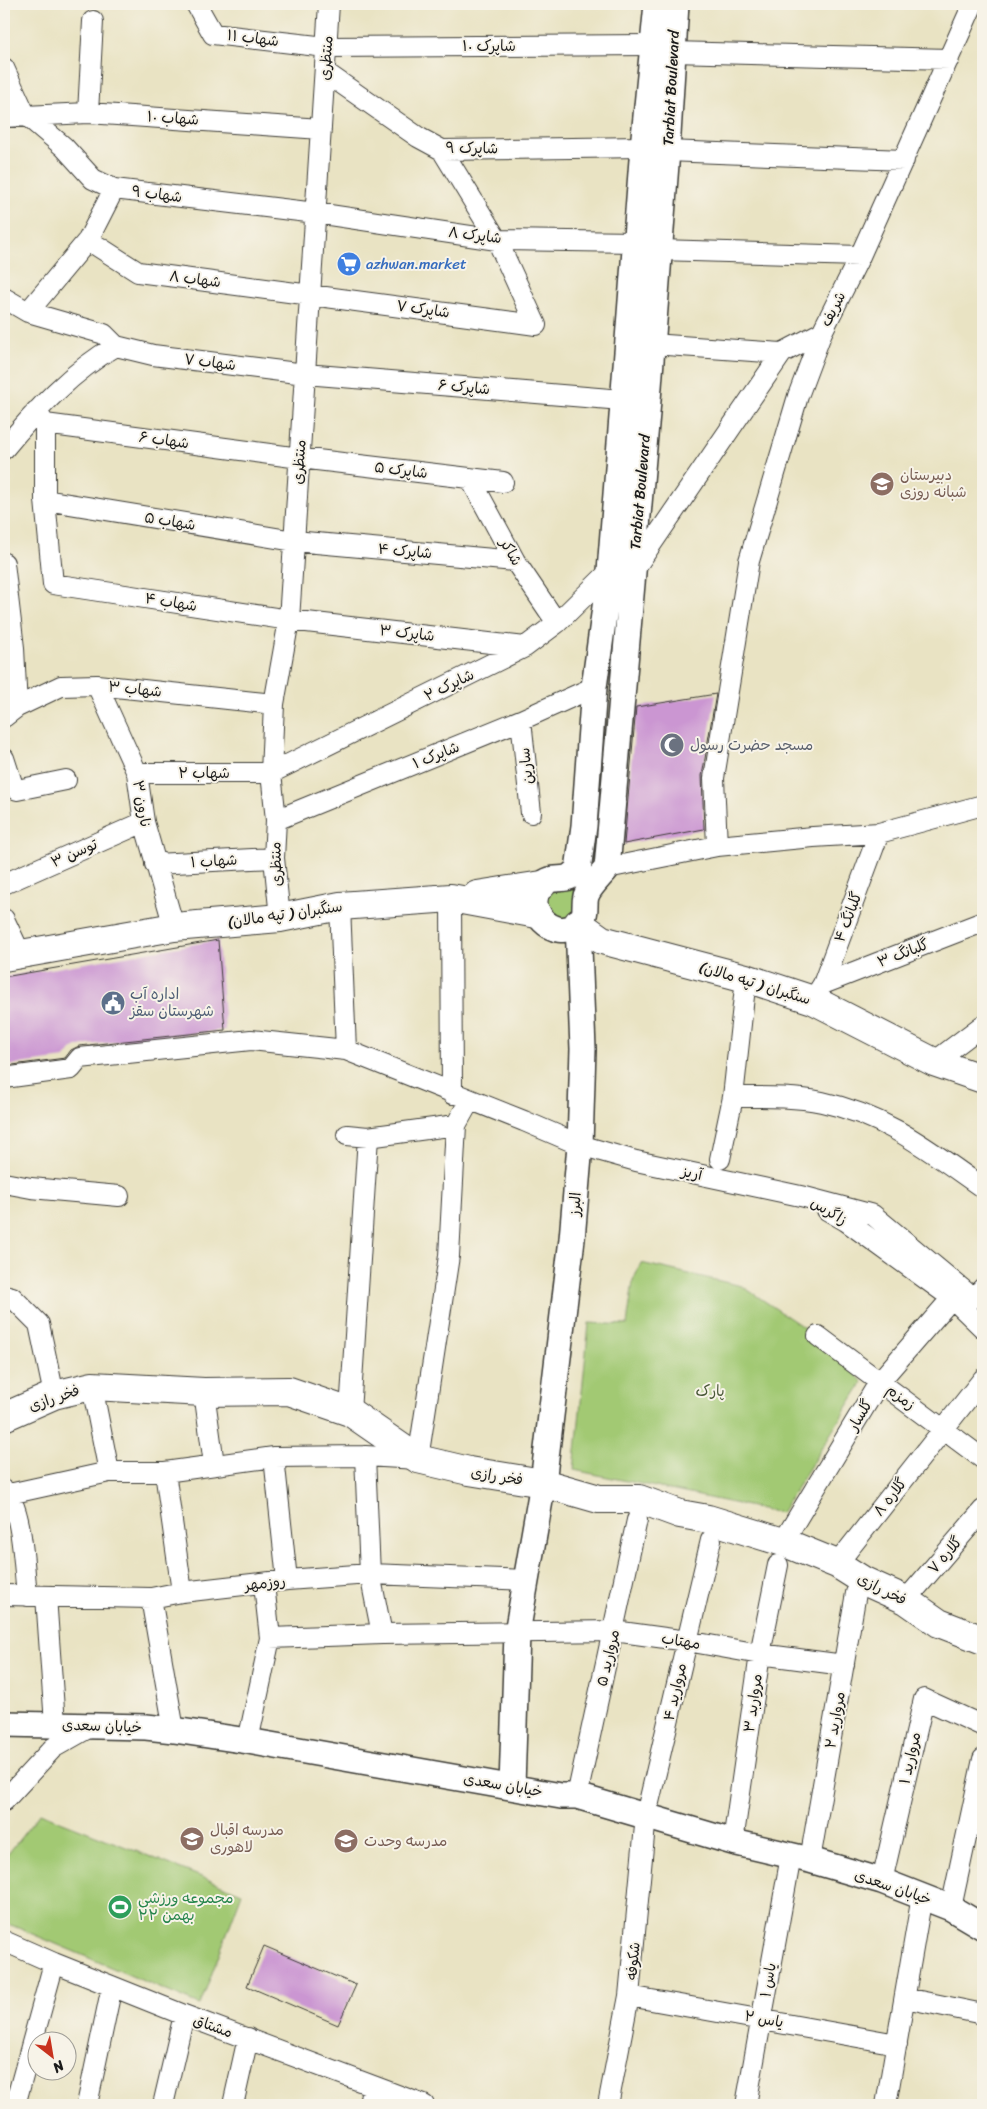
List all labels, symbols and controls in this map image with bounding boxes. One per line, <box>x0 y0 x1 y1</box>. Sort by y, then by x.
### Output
street label: شهاب ۱۱ <box>225 22 281 54</box>
street label: Tarbiat Boulevard <box>655 29 687 146</box>
street label: شاپرک ۱۰ <box>462 33 516 59</box>
street label: منتظری <box>311 35 341 81</box>
street label: شهاب ۱۰ <box>146 103 200 133</box>
street label: شاپرک ۹ <box>445 135 499 161</box>
street label: شهاب ۹ <box>130 178 184 210</box>
street label: شاپرک ۸ <box>447 219 503 251</box>
supermarket icon: azhwan.market <box>336 251 362 277</box>
place label: azhwan.market <box>366 251 467 277</box>
street label: شهاب ۸ <box>168 263 222 295</box>
street label: شریف <box>813 287 853 331</box>
street label: شاپرک ۷ <box>395 292 451 326</box>
street label: شهاب ۷ <box>183 346 237 378</box>
street label: شاپرک ۶ <box>437 372 491 402</box>
street label: شهاب ۶ <box>137 424 191 456</box>
street label: Tarbiat Boulevard <box>622 432 658 551</box>
street label: منتظری <box>284 439 314 485</box>
street label: شاپرک ۵ <box>373 454 429 486</box>
place label: دبیرستان شبانه روزی <box>900 462 967 505</box>
school or university icon: دبیرستان شبانه روزی <box>869 471 895 497</box>
street label: شهاب ۵ <box>142 504 198 538</box>
street label: شاکر <box>492 531 529 571</box>
street label: شاپرک ۴ <box>377 536 433 566</box>
street label: شهاب ۴ <box>143 585 199 619</box>
street label: شاپرک ۳ <box>378 617 436 649</box>
street label: شاپرک ۲ <box>419 662 479 708</box>
street label: شهاب ۳ <box>107 673 163 705</box>
mosque icon: مسجد حضرت رسول <box>659 732 685 758</box>
place label: مسجد حضرت رسول <box>690 732 813 758</box>
street label: شاپرک ۱ <box>409 734 463 776</box>
street label: سارین <box>511 746 541 786</box>
street label: شهاب ۲ <box>178 760 230 786</box>
street label: نارون ۳ <box>125 778 159 830</box>
street label: توسن ۳ <box>46 831 102 875</box>
street label: منتظری <box>262 841 290 887</box>
street label: شهاب ۱ <box>190 847 238 875</box>
street label: گلبانگ ۴ <box>826 888 870 946</box>
street label: سنگبران ( تپه مالان) <box>226 893 344 935</box>
street label: گلبانگ ۳ <box>873 931 933 975</box>
street label: سنگبران ( تپه مالان) <box>696 954 814 1012</box>
place label: اداره آب شهرستان سقز <box>128 981 214 1024</box>
public building icon: اداره آب شهرستان سقز <box>100 990 126 1016</box>
street label: آریز <box>677 1158 706 1188</box>
street label: زاگرس <box>805 1190 853 1232</box>
street label: البرز <box>561 1191 589 1218</box>
street label: فخر رازی <box>25 1377 83 1419</box>
street label: زمزم <box>881 1377 921 1417</box>
park label: پارک <box>695 1378 725 1404</box>
street label: گلسار <box>840 1394 880 1437</box>
street label: فخر رازی <box>469 1459 525 1493</box>
street label: گلاره ۸ <box>866 1472 914 1522</box>
street label: گلاره ۷ <box>921 1530 969 1580</box>
street label: فخر رازی <box>853 1565 911 1613</box>
street label: روزمهر <box>241 1568 287 1599</box>
street label: مهتاب <box>660 1625 702 1657</box>
street label: مروارید ۵ <box>589 1627 627 1689</box>
street label: مروارید ۴ <box>656 1660 694 1724</box>
street label: مرواربد ۳ <box>736 1672 770 1734</box>
street label: مروارید ۲ <box>817 1689 853 1751</box>
street label: خیابان سعدی <box>62 1712 142 1740</box>
street label: مروارید ۱ <box>891 1729 929 1787</box>
street label: خیابان سعدی <box>461 1765 545 1805</box>
place label: مدرسه اقبال لاهوری <box>210 1817 284 1860</box>
school or university icon: مدرسه اقبال لاهوری <box>179 1826 205 1852</box>
school or university icon: مدرسه وحدت <box>333 1828 359 1854</box>
place label: مدرسه وحدت <box>364 1828 447 1854</box>
street label: خیابان سعدی <box>851 1862 935 1912</box>
place label: مجموعه ورزشی ۲۲ بهمن <box>138 1885 233 1928</box>
sports icon: مجموعه ورزشی ۲۲ بهمن <box>107 1894 133 1920</box>
street label: شکوفه <box>618 1941 648 1981</box>
street label: یاس ۱ <box>752 1961 784 1999</box>
street label: یاس ۲ <box>742 2003 786 2035</box>
street label: مشتاق <box>189 2007 237 2045</box>
north arrow <box>28 2032 78 2082</box>
text: N <box>48 2053 70 2080</box>

